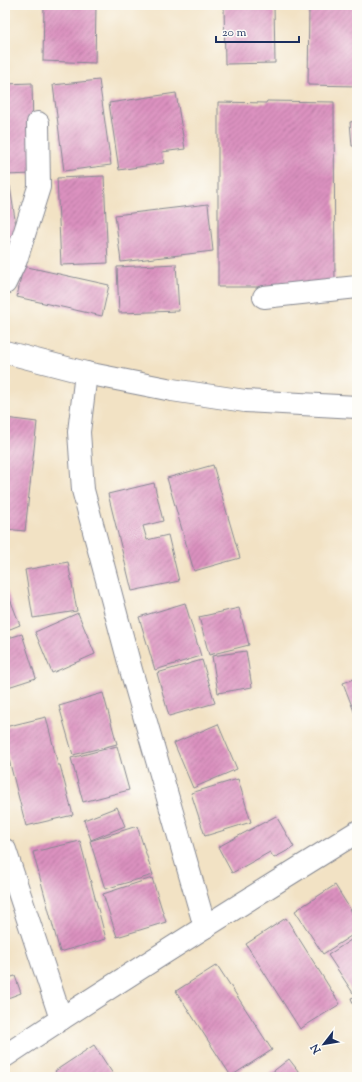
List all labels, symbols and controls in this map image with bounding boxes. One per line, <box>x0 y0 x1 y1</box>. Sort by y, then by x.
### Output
scale bar <box>216 18 299 44</box>
text: 20 m <box>222 24 247 42</box>
north arrow <box>304 1024 344 1064</box>
text: N <box>307 1041 326 1057</box>

